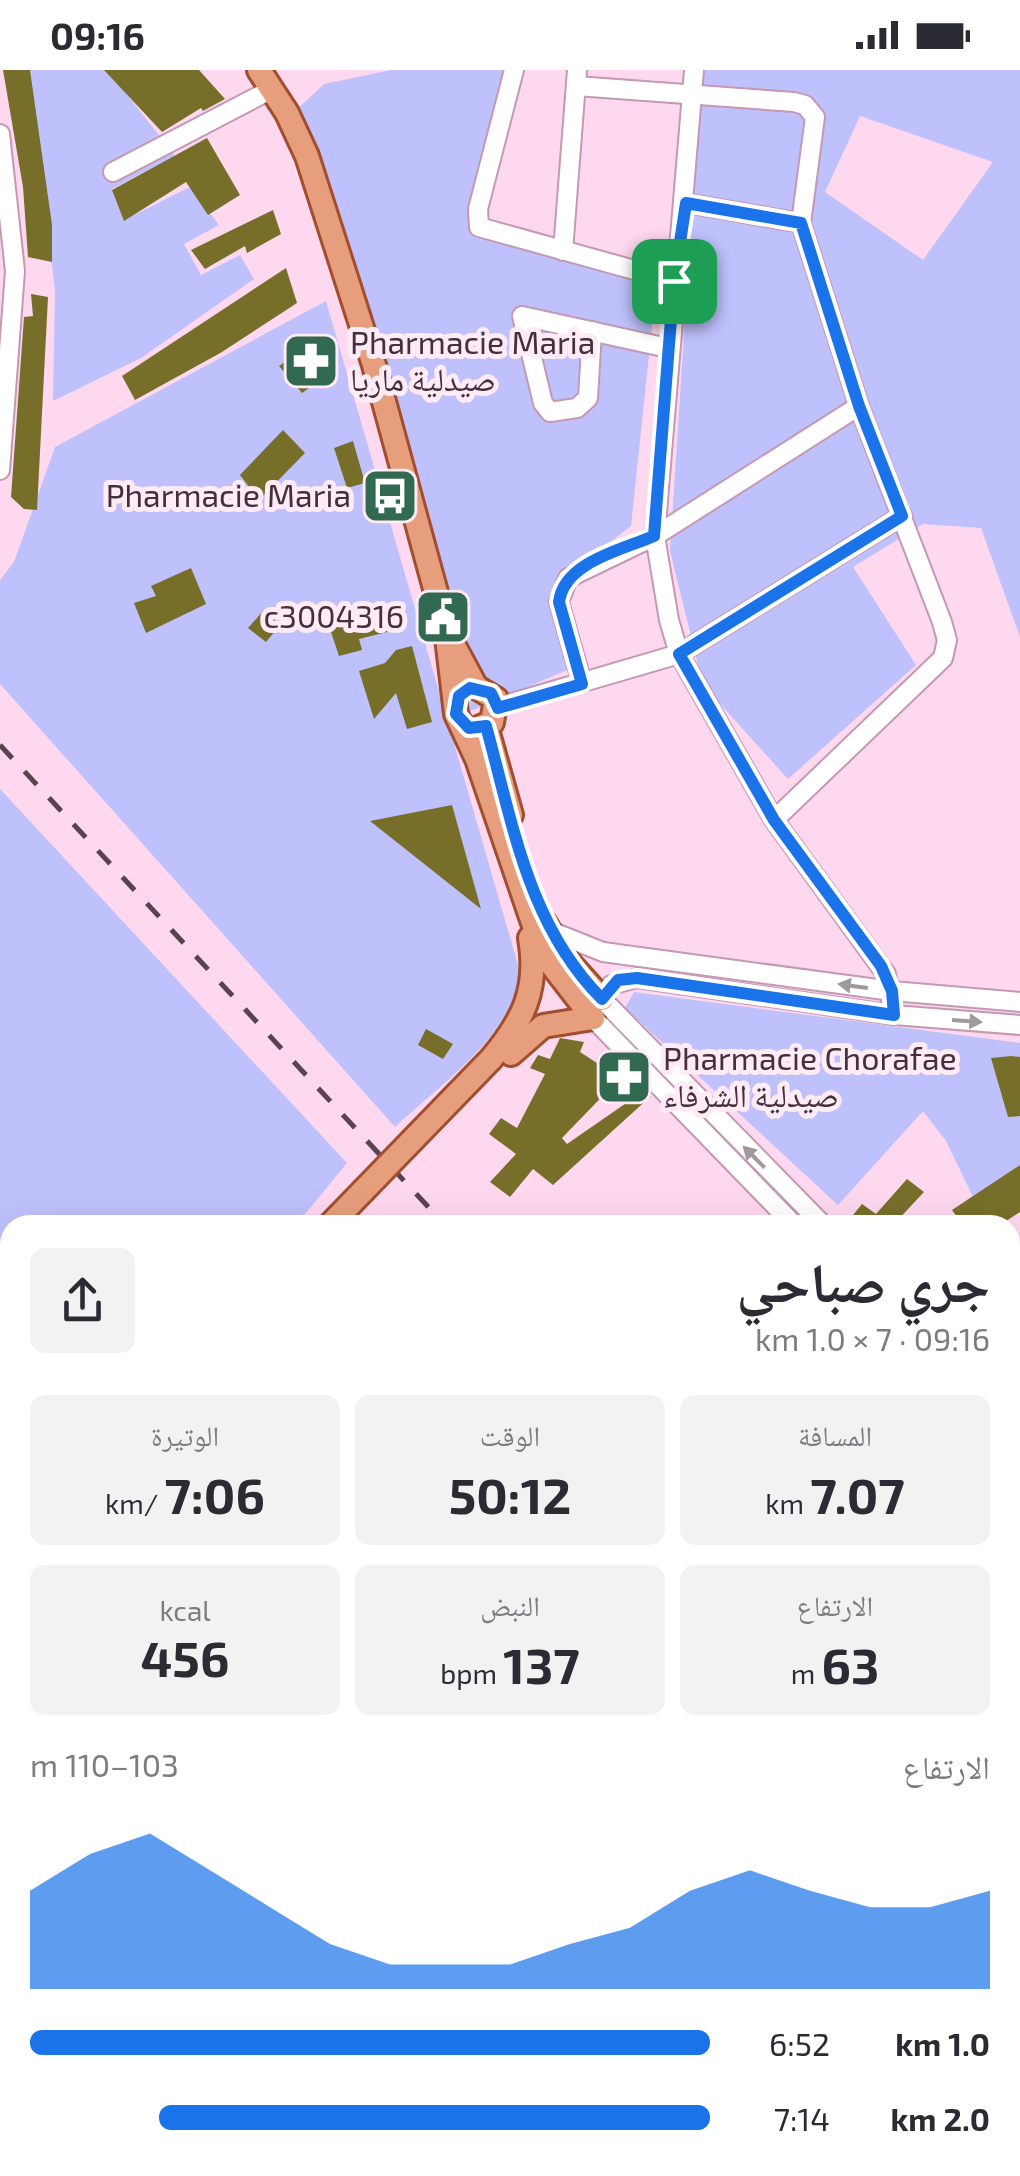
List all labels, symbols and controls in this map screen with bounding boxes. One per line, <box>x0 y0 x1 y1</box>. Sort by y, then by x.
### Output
text: 09:16 <box>50 12 145 58</box>
pin <box>632 239 717 324</box>
icon: arrive <box>647 254 702 309</box>
place label: Pharmacie Maria صيدلية ماريا <box>350 322 595 398</box>
pharmacy icon: Pharmacie Maria صيدلية ماريا <box>281 331 341 391</box>
bus stop icon: Pharmacie Maria <box>360 466 420 526</box>
place label: Pharmacie Maria <box>106 475 351 513</box>
public building icon: c3004316 <box>413 587 473 647</box>
place label: c3004316 <box>263 596 404 634</box>
one-way arrow <box>837 978 869 994</box>
one-way arrow <box>952 1013 984 1029</box>
place label: Pharmacie Chorafae صيدلية الشرفاء <box>663 1038 957 1114</box>
pharmacy icon: Pharmacie Chorafae صيدلية الشرفاء <box>594 1047 654 1107</box>
one-way arrow <box>742 1145 766 1169</box>
button: share <box>30 1248 135 1353</box>
text: جري صباحي <box>736 1248 990 1314</box>
text: 09:16 · 7 × 1.0 km <box>755 1319 990 1357</box>
text: الوتيرة <box>151 1418 219 1452</box>
text: الوقت <box>480 1418 540 1452</box>
text: المسافة <box>798 1418 872 1452</box>
text: 7:06 <box>165 1464 265 1524</box>
text: 50:12 <box>449 1464 571 1524</box>
text: 7.07 <box>810 1464 905 1524</box>
text: /km <box>105 1486 165 1520</box>
text: km <box>765 1486 810 1520</box>
text: النبض <box>480 1588 540 1622</box>
text: الارتفاع <box>797 1588 873 1622</box>
text: kcal <box>159 1593 211 1627</box>
text: 456 <box>141 1627 229 1687</box>
text: 137 <box>503 1634 580 1694</box>
text: 63 <box>821 1634 879 1694</box>
text: bpm <box>440 1656 503 1690</box>
text: m <box>791 1656 821 1690</box>
text: 103–110 m <box>30 1745 179 1783</box>
text: الارتفاع <box>903 1747 990 1785</box>
text: 6:52 <box>769 2024 830 2062</box>
text: 1.0 km <box>895 2024 990 2062</box>
text: 7:14 <box>774 2099 830 2137</box>
text: 2.0 km <box>890 2099 990 2137</box>

